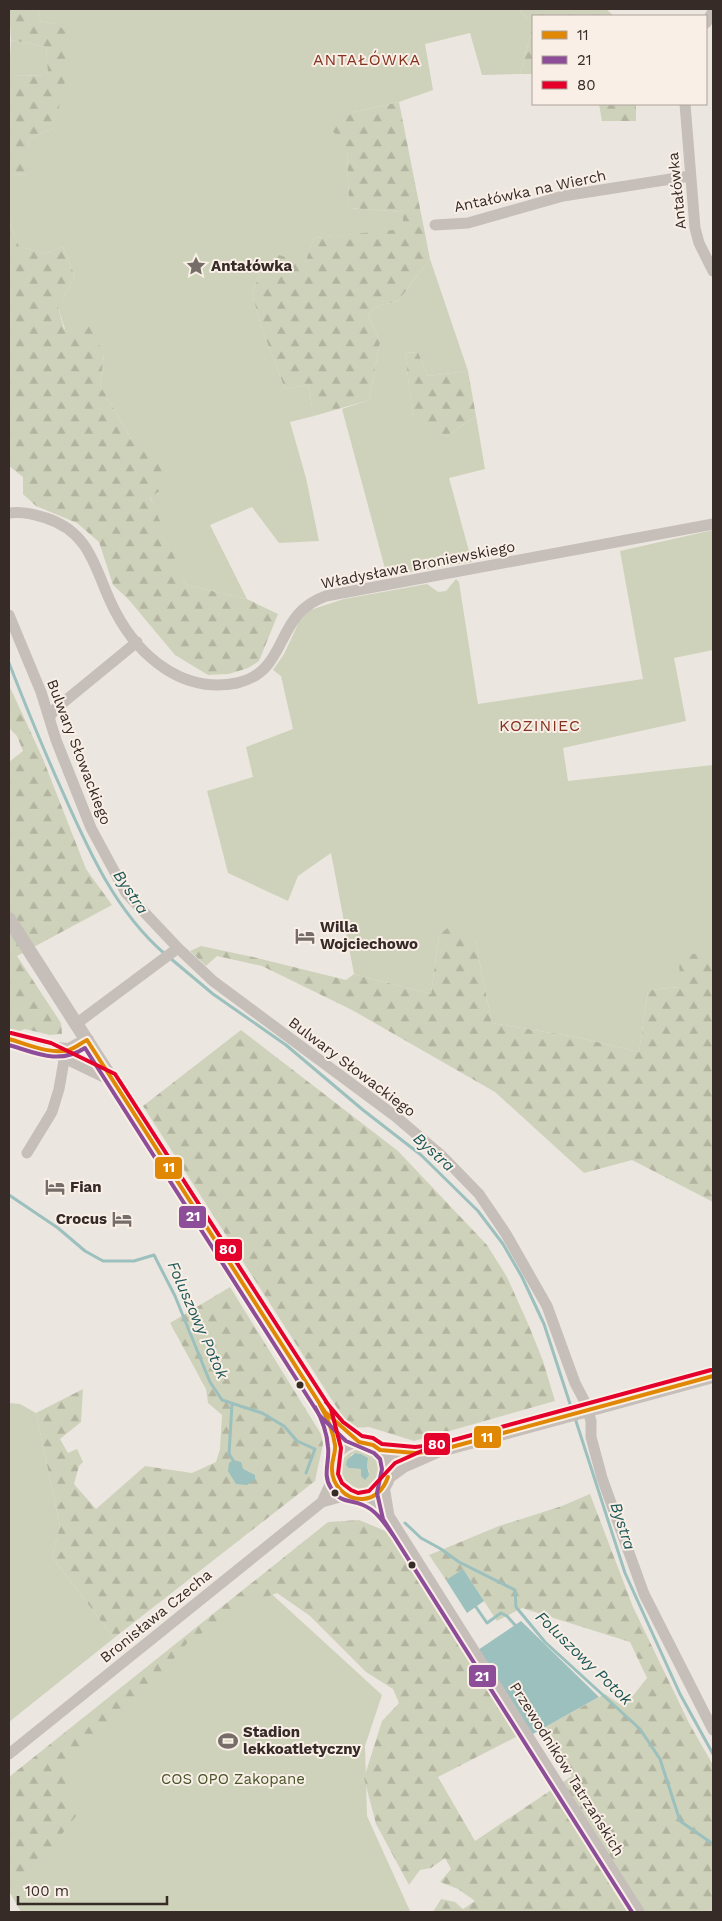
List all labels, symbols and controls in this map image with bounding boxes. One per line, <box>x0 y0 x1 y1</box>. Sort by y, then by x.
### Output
legend <box>532 15 707 105</box>
text: 11 <box>577 26 589 44</box>
district label: ANTAŁÓWKA <box>313 50 421 69</box>
text: 21 <box>577 51 592 69</box>
text: 80 <box>577 76 596 94</box>
street label: Antałówka <box>664 151 690 231</box>
street label: Antałówka na Wierch <box>452 166 608 216</box>
place icon: Antałówka <box>185 255 207 277</box>
place label: Antałówka <box>211 257 293 275</box>
street label: Władysława Broniewskiego <box>319 537 517 593</box>
street label: Bulwary Słowackiego <box>43 677 115 827</box>
district label: KOZINIEC <box>499 716 581 735</box>
water label: Bystra <box>109 866 153 918</box>
place label: Willa Wojciechowo <box>320 918 418 953</box>
hotel icon: Willa Wojciechowo <box>294 925 316 947</box>
street label: Bulwary Słowackiego <box>285 1013 419 1121</box>
water label: Bystra <box>409 1129 459 1175</box>
line badge: 11 <box>154 1156 183 1180</box>
text: 11 <box>163 1159 175 1175</box>
hotel icon: Fian <box>44 1176 66 1198</box>
place label: Fian <box>70 1178 102 1196</box>
line badge: 21 <box>178 1205 207 1229</box>
hotel icon: Crocus <box>111 1208 133 1230</box>
text: 21 <box>186 1208 200 1224</box>
place label: Crocus <box>56 1210 107 1228</box>
line badge: 80 <box>214 1238 243 1262</box>
text: 80 <box>219 1241 237 1257</box>
water label: Foluszowy Potok <box>164 1258 233 1383</box>
unlabelled marker <box>295 1380 305 1390</box>
line badge: 11 <box>473 1425 502 1449</box>
text: 11 <box>481 1429 493 1445</box>
line badge: 80 <box>423 1432 451 1456</box>
text: 80 <box>428 1436 446 1452</box>
unlabelled marker <box>330 1488 340 1498</box>
water label: Bystra <box>606 1500 640 1552</box>
unlabelled marker <box>407 1560 417 1570</box>
street label: Bronisława Czecha <box>97 1565 216 1667</box>
water label: Foluszowy Potok <box>532 1607 637 1710</box>
line badge: 21 <box>468 1664 497 1688</box>
text: 21 <box>475 1668 489 1684</box>
street label: Przewodników Tatrzańskich <box>506 1679 628 1859</box>
place label: Stadion lekkoatletyczny <box>243 1723 361 1758</box>
sports icon: Stadion lekkoatletyczny <box>217 1730 239 1752</box>
park label: COS OPO Zakopane <box>161 1770 305 1788</box>
scale bar <box>18 1874 166 1906</box>
text: 100 m <box>25 1882 69 1900</box>

